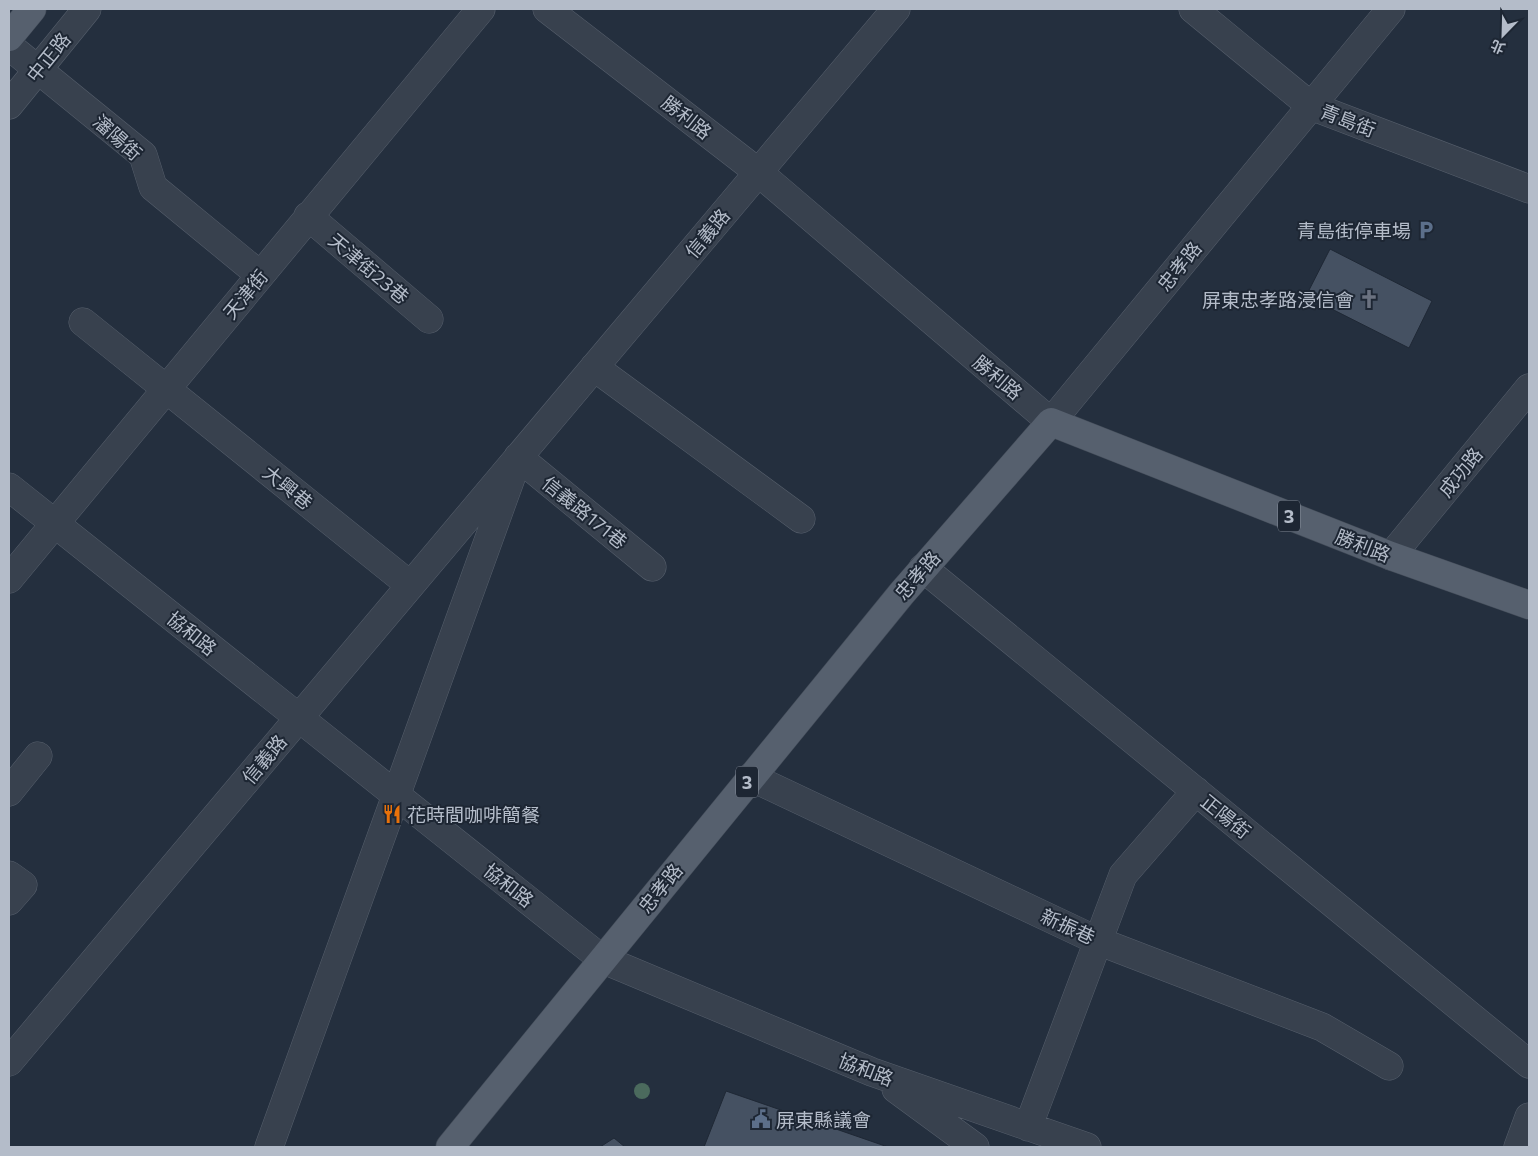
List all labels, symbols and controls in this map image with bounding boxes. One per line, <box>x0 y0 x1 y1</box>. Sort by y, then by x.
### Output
north arrow <box>1478 10 1528 60</box>
street label: 中正路 <box>21 28 75 86</box>
text: 北 <box>1488 37 1507 58</box>
street label: 勝利路 <box>657 90 717 144</box>
street label: 青島街 <box>1317 99 1379 141</box>
street label: 瀋陽街 <box>89 109 147 165</box>
street label: 信義路 <box>680 204 734 262</box>
place label: 青島街停車場 <box>1297 219 1411 242</box>
parking icon: 青島街停車場 <box>1415 219 1437 241</box>
street label: 天津街23巷 <box>324 228 414 308</box>
street label: 忠孝路 <box>1152 237 1206 295</box>
street label: 天津街 <box>218 265 272 323</box>
place label: 屏東忠孝路浸信會 <box>1202 288 1354 311</box>
church icon: 屏東忠孝路浸信會 <box>1358 288 1380 310</box>
street label: 勝利路 <box>969 350 1027 404</box>
street label: 成功路 <box>1433 443 1487 501</box>
street label: 大興巷 <box>259 460 317 514</box>
street label: 信義路171巷 <box>538 471 632 553</box>
road number: 3 <box>1278 501 1300 532</box>
street label: 勝利路 <box>1332 524 1394 566</box>
street label: 忠孝路 <box>890 546 944 604</box>
street label: 協和路 <box>163 606 221 660</box>
street label: 信義路 <box>237 730 291 788</box>
road number: 3 <box>736 766 758 798</box>
street label: 正陽街 <box>1197 789 1255 843</box>
restaurant icon: 花時間咖啡簡餐 <box>381 803 403 825</box>
place label: 花時間咖啡簡餐 <box>407 803 540 826</box>
street label: 協和路 <box>479 858 539 912</box>
street label: 忠孝路 <box>633 859 687 917</box>
street label: 新振巷 <box>1037 904 1099 948</box>
street label: 協和路 <box>835 1048 897 1090</box>
public building icon: 屏東縣議會 <box>750 1108 772 1130</box>
place label: 屏東縣議會 <box>776 1108 871 1131</box>

